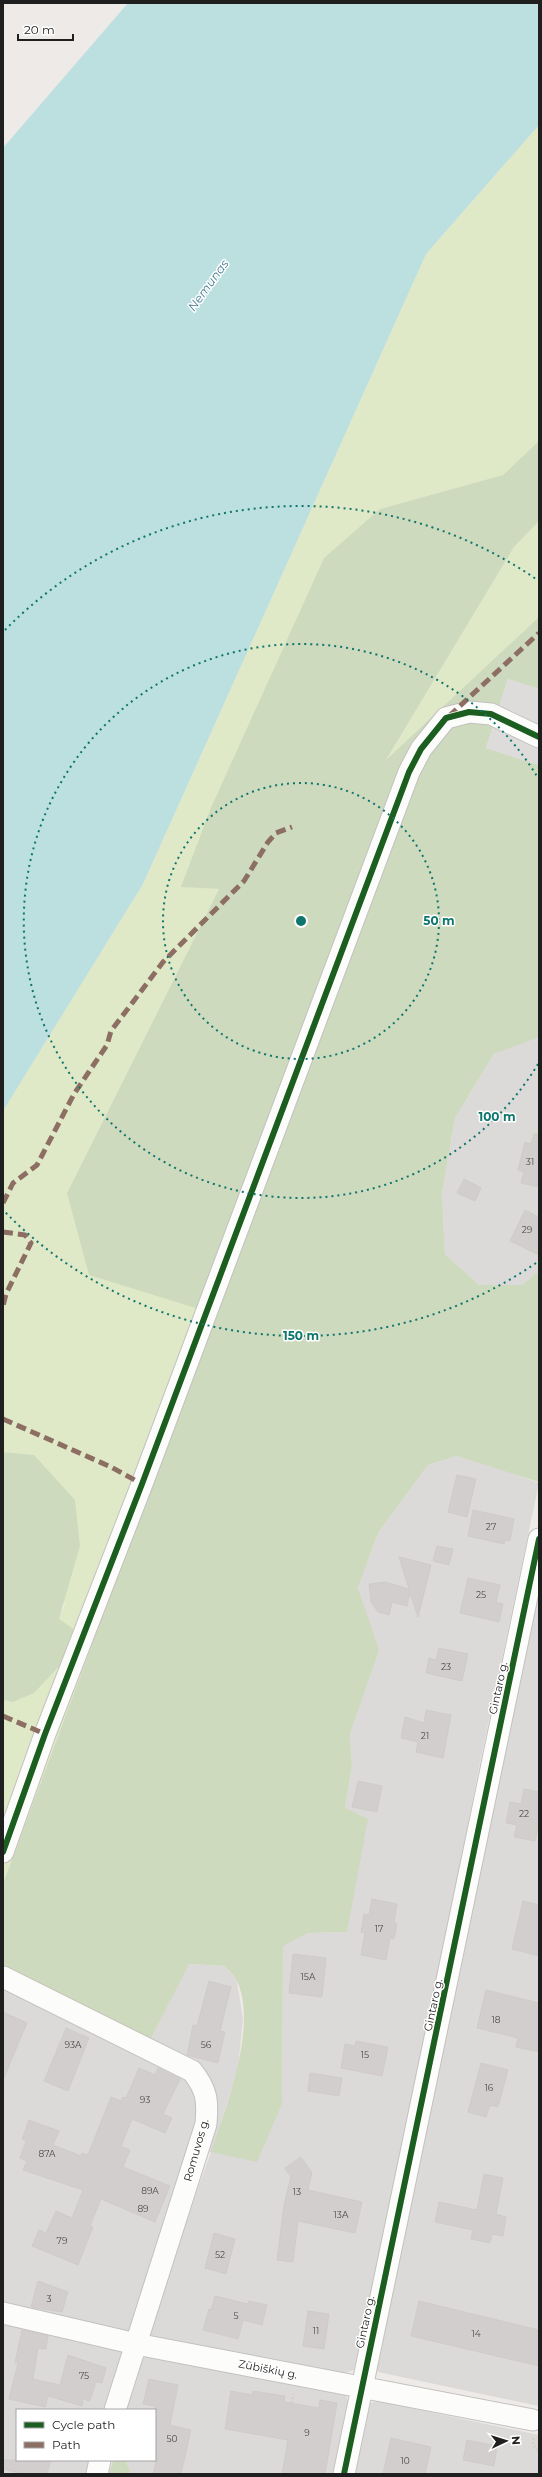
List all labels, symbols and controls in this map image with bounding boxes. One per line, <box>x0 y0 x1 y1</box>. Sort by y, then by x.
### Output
scale bar <box>18 16 73 42</box>
text: 20 m <box>24 22 55 37</box>
water label: Nemunas <box>184 256 232 314</box>
text: 50 m <box>423 913 455 928</box>
centre of rings <box>294 914 308 928</box>
text: 100 m <box>479 1109 515 1124</box>
house number: 31 <box>526 1156 534 1167</box>
house number: 29 <box>522 1224 533 1235</box>
text: 150 m <box>283 1328 319 1343</box>
house number: 27 <box>486 1521 496 1532</box>
house number: 25 <box>476 1589 486 1600</box>
street label: Gintaro g. <box>486 1660 510 1716</box>
house number: 23 <box>441 1661 451 1672</box>
house number: 21 <box>421 1730 429 1741</box>
house number: 22 <box>519 1808 529 1819</box>
house number: 17 <box>375 1923 383 1934</box>
house number: 15A <box>301 1971 316 1982</box>
street label: Gintaro g. <box>421 1977 445 2033</box>
house number: 18 <box>492 2014 501 2025</box>
house number: 93A <box>65 2039 82 2050</box>
house number: 56 <box>201 2039 212 2050</box>
house number: 15 <box>361 2049 369 2060</box>
house number: 16 <box>485 2082 494 2093</box>
house number: 93 <box>140 2094 150 2105</box>
street label: Romuvos g. <box>180 2117 212 2183</box>
house number: 87A <box>39 2148 56 2159</box>
house number: 89A <box>141 2185 159 2196</box>
house number: 13 <box>293 2186 301 2197</box>
house number: 89 <box>137 2203 149 2214</box>
house number: 13A <box>334 2209 349 2220</box>
house number: 79 <box>57 2235 68 2246</box>
house number: 52 <box>215 2249 225 2260</box>
house number: 3 <box>46 2293 52 2304</box>
street label: Gintaro g. <box>353 2294 377 2350</box>
house number: 5 <box>233 2310 239 2321</box>
house number: 11 <box>313 2325 319 2336</box>
house number: 14 <box>471 2328 481 2339</box>
street label: Zūbiškių g. <box>237 2356 299 2382</box>
house number: 75 <box>79 2370 89 2381</box>
legend <box>16 2409 156 2461</box>
text: Cycle path <box>52 2417 115 2432</box>
north arrow <box>486 2421 526 2461</box>
house number: 9 <box>304 2427 310 2438</box>
house number: 50 <box>166 2433 178 2444</box>
text: N <box>509 2435 523 2445</box>
text: Path <box>52 2437 81 2452</box>
house number: 10 <box>400 2455 410 2466</box>

